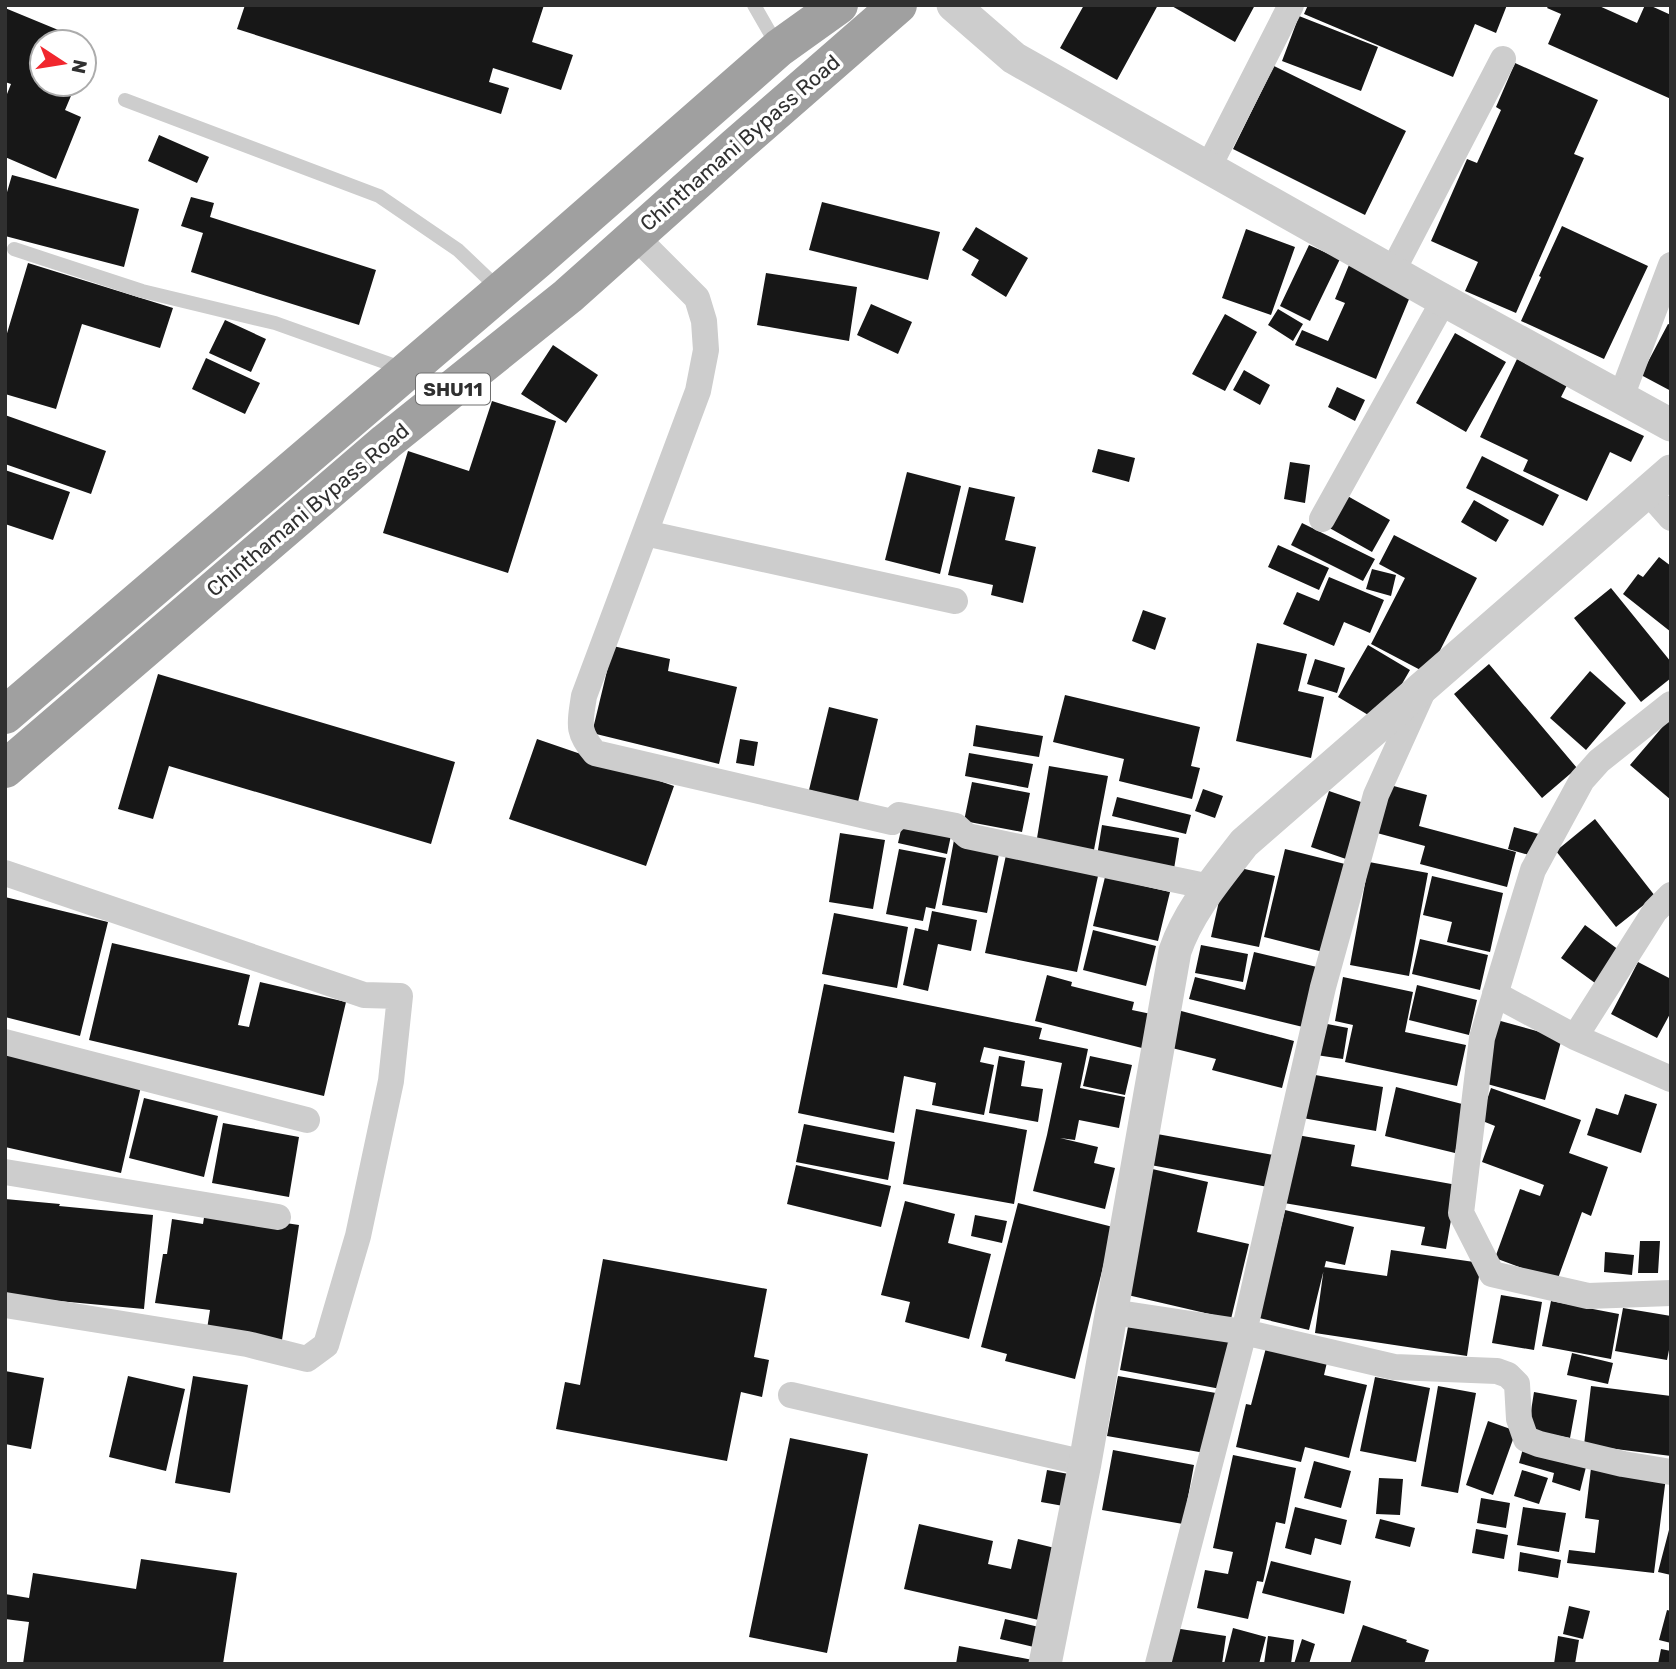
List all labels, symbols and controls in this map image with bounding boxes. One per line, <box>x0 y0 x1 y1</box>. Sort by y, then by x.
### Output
north arrow <box>28 28 98 98</box>
street label: Chinthamani Bypass Road <box>635 49 845 236</box>
text: N <box>66 57 92 76</box>
road number: SHU11 <box>416 374 490 404</box>
street label: Chinthamani Bypass Road <box>201 418 414 602</box>

